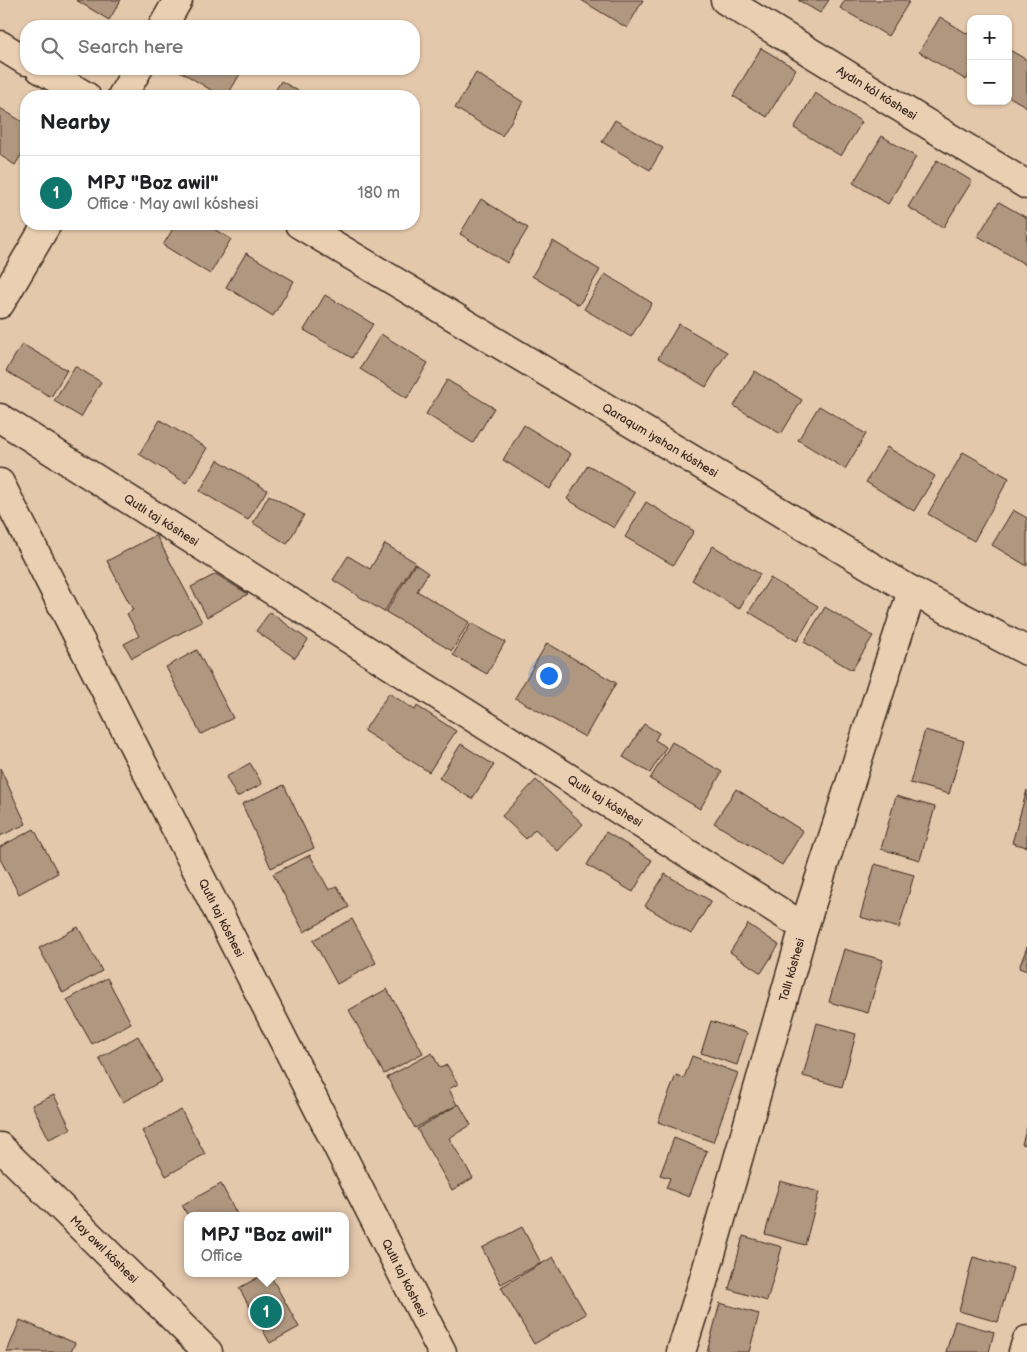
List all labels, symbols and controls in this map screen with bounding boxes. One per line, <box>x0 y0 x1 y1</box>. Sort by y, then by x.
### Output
map controls <box>967 15 1012 105</box>
button: + <box>967 15 1012 60</box>
search box <box>20 20 420 75</box>
icon: search <box>38 34 66 62</box>
text: Search here <box>78 36 183 59</box>
button: − <box>967 60 1012 105</box>
street label: Aydın kól kóshesi <box>834 63 920 124</box>
text: Nearby <box>40 110 110 135</box>
text: MPJ "Boz awil" <box>87 172 218 195</box>
text: 1 <box>53 184 59 203</box>
text: 180 m <box>358 184 400 203</box>
text: Office · May awıl kóshesi <box>87 195 258 214</box>
street label: Qaraqum iyshan kóshesi <box>599 400 721 481</box>
street label: Qutlı taj kóshesi <box>121 491 202 550</box>
your location <box>536 663 562 689</box>
street label: Qutlı taj kóshesi <box>564 772 645 831</box>
street label: Qutlı taj kóshesi <box>195 877 247 960</box>
street label: Tallı kóshesi <box>776 936 809 1003</box>
popup <box>184 1212 349 1277</box>
street label: May awıl kóshesi <box>66 1213 141 1287</box>
text: MPJ "Boz awil" <box>201 1224 332 1247</box>
street label: Qutlı taj kóshesi <box>378 1237 430 1320</box>
text: Office <box>201 1247 242 1266</box>
pin: 1 <box>250 1293 282 1331</box>

